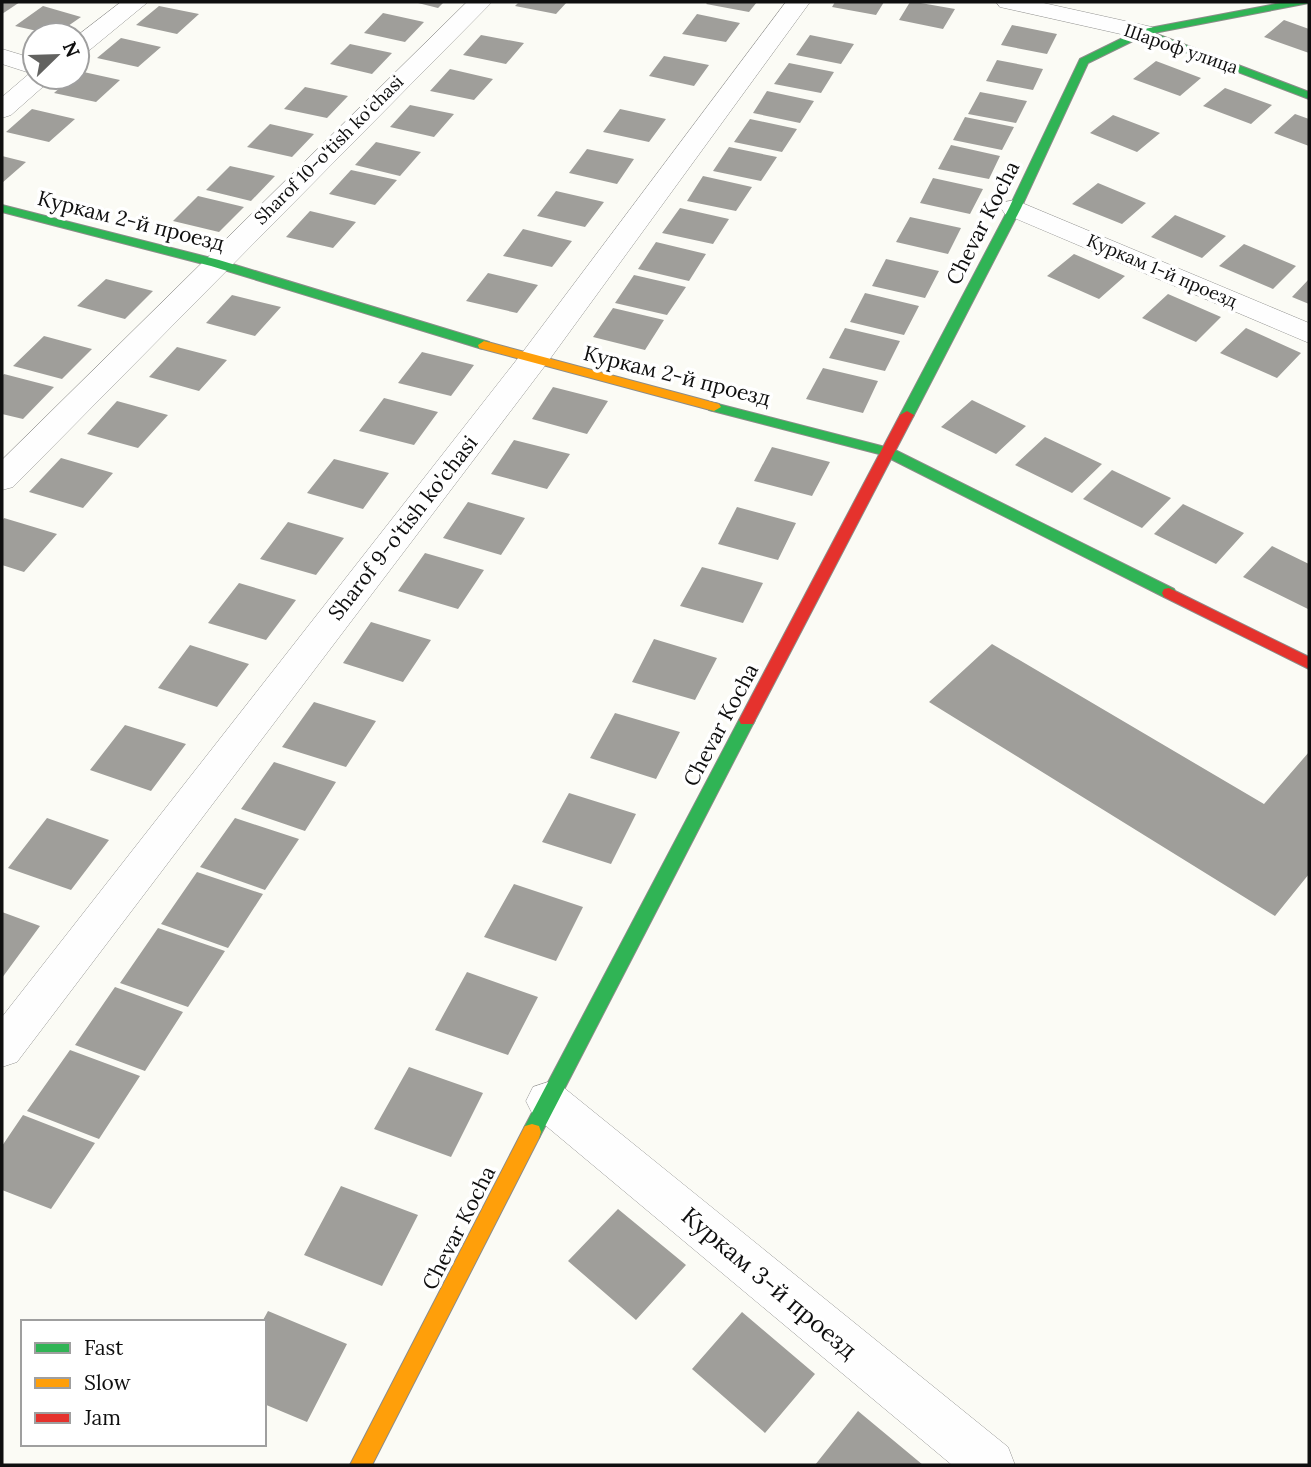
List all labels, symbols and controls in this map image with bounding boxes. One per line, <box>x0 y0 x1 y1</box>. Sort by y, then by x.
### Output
street label: Шароф улица <box>1121 18 1241 79</box>
north arrow <box>21 21 91 91</box>
text: N <box>58 38 86 61</box>
street label: Sharof 10-o'tish ko'chasi <box>249 70 408 229</box>
street label: Chevar Kocha <box>940 156 1025 289</box>
street label: Куркам 2-й проезд <box>35 184 227 257</box>
street label: Куркам 1-й проезд <box>1084 228 1241 313</box>
street label: Куркам 2-й проезд <box>581 339 773 412</box>
street label: Sharof 9-o'tish ko'chasi <box>322 430 483 625</box>
street label: Chevar Kocha <box>677 659 764 791</box>
street label: Chevar Kocha <box>416 1161 501 1294</box>
street label: Куркам 3-й проезд <box>675 1200 863 1365</box>
legend <box>21 1320 266 1446</box>
text: Fast <box>84 1334 124 1361</box>
text: Slow <box>84 1369 131 1396</box>
text: Jam <box>83 1404 121 1431</box>

